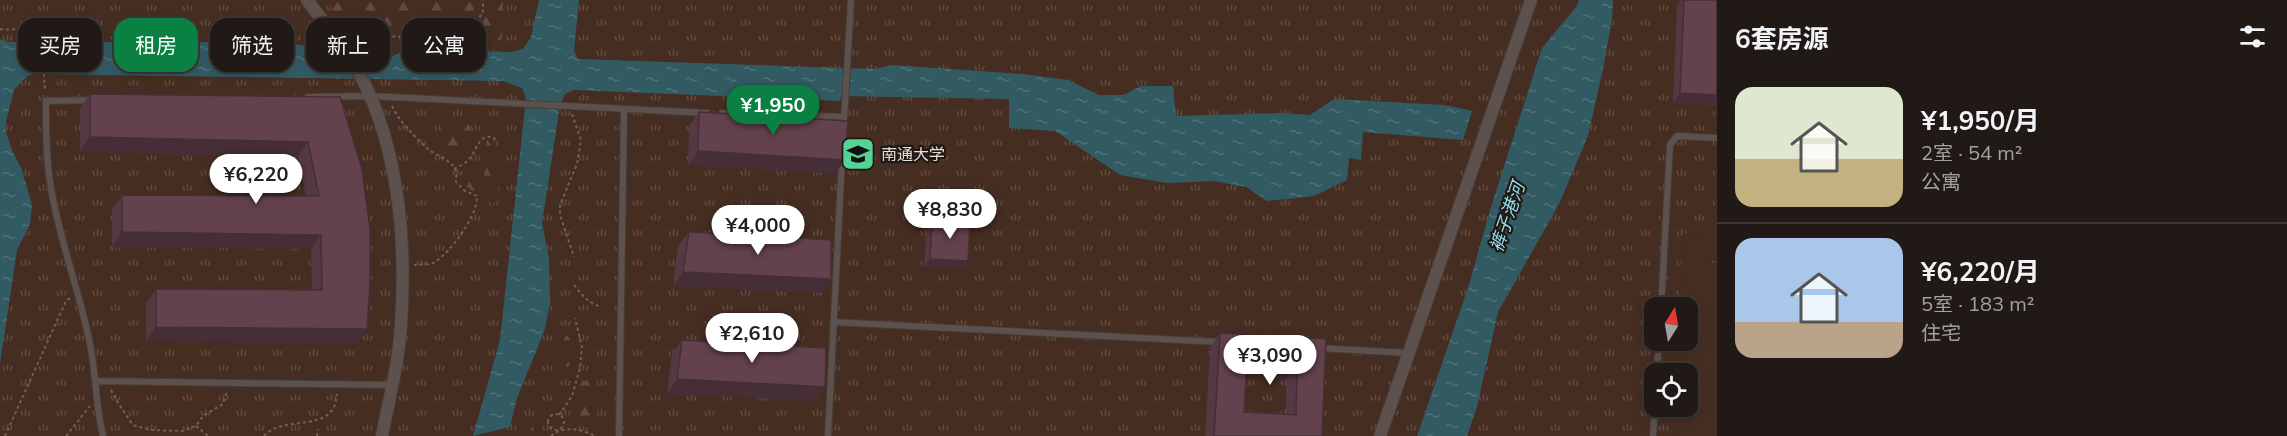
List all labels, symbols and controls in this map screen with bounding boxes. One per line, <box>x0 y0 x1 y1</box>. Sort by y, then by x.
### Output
chip: 买房 <box>18 18 102 72</box>
chip: 租房 <box>114 18 198 72</box>
chip: 筛选 <box>210 18 294 72</box>
chip: 新上 <box>306 18 390 72</box>
chip: 公寓 <box>402 18 486 72</box>
icon: filters <box>2236 20 2269 53</box>
text: 6套房源 <box>1735 22 1829 55</box>
pin: ¥1,950 <box>724 85 822 136</box>
text: ¥1,950 <box>741 92 805 117</box>
text: ¥1,950/月 <box>1921 104 2040 137</box>
icon: home <box>1783 111 1855 183</box>
school or university icon: 南通大学 <box>840 136 876 172</box>
text: 2室 · 54 m² <box>1921 140 2022 165</box>
place label: 南通大学 <box>881 144 945 164</box>
pin: ¥6,220 <box>207 154 305 205</box>
text: ¥6,220 <box>224 161 288 186</box>
text: 公寓 <box>1921 169 1961 194</box>
water label: 裤子港河 <box>1484 176 1531 255</box>
pin: ¥8,830 <box>901 189 999 240</box>
text: ¥8,830 <box>918 196 982 221</box>
pin: ¥4,000 <box>709 205 807 256</box>
text: ¥4,000 <box>726 212 790 237</box>
text: ¥6,220/月 <box>1921 255 2040 288</box>
icon: home <box>1783 262 1855 334</box>
text: 5室 · 183 m² <box>1921 291 2034 316</box>
north arrow <box>1644 297 1698 351</box>
map controls <box>1644 297 1698 417</box>
pin: ¥2,610 <box>703 313 801 364</box>
text: ¥2,610 <box>720 320 784 345</box>
text: 住宅 <box>1921 320 1961 345</box>
pin: ¥3,090 <box>1221 335 1319 386</box>
text: ¥3,090 <box>1238 342 1302 367</box>
button: locate <box>1644 363 1698 417</box>

